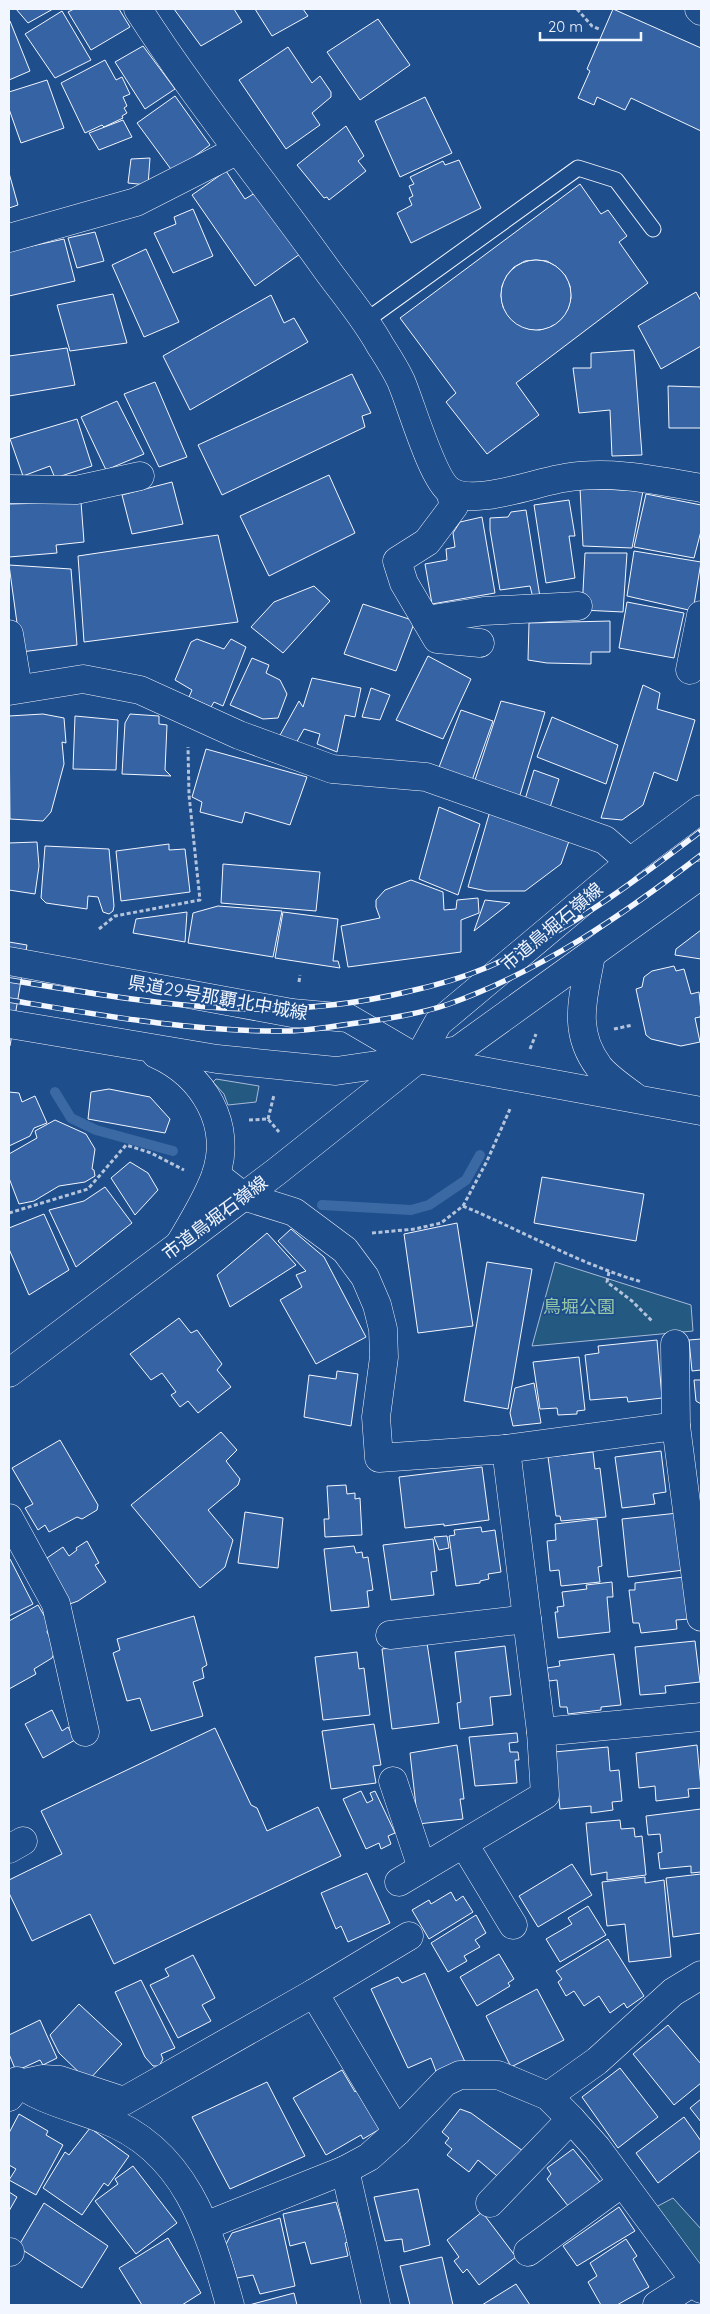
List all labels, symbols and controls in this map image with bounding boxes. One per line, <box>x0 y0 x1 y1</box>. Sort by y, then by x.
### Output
scale bar <box>540 10 641 42</box>
text: 20 m <box>548 17 583 36</box>
street label: 市道鳥堀石嶺線 <box>496 877 607 976</box>
street label: 県道29号那覇北中城線 <box>126 970 310 1025</box>
street label: 市道鳥堀石嶺線 <box>157 1171 272 1265</box>
park label: 鳥堀公園 <box>543 1295 615 1318</box>

